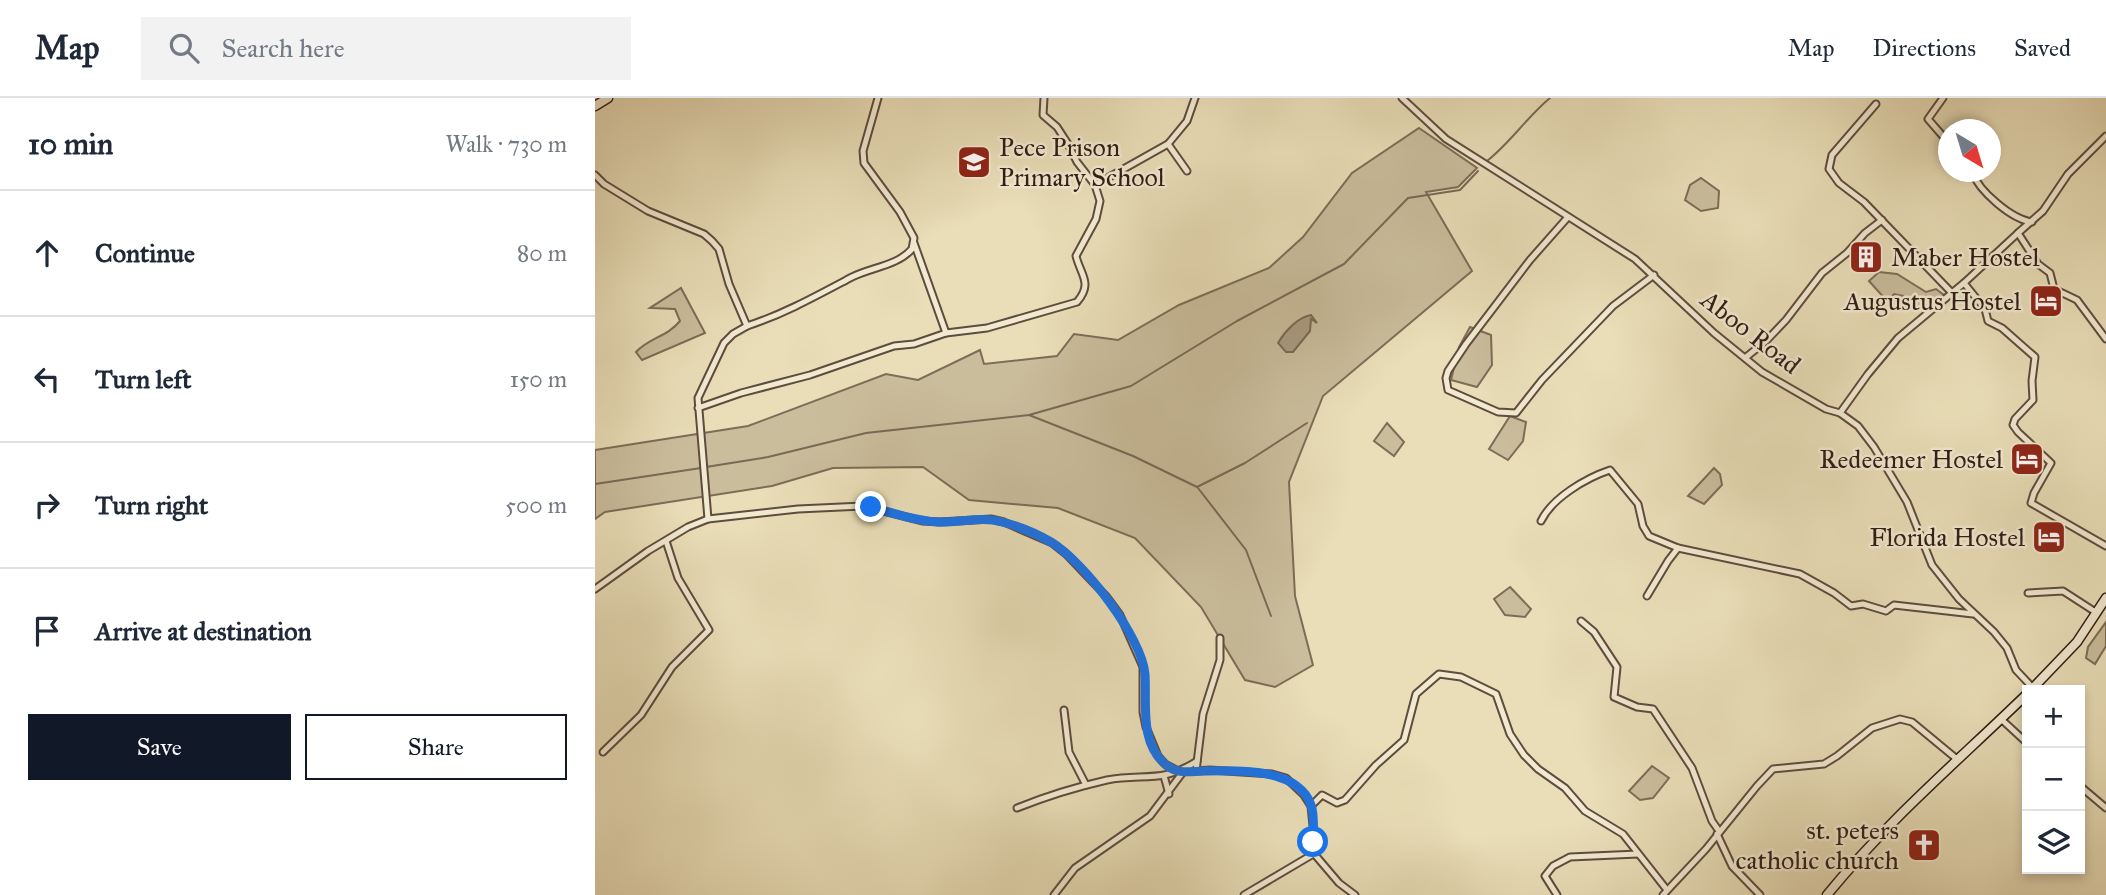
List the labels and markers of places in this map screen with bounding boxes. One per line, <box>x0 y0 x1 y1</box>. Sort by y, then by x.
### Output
place label: Pece Prison Primary School <box>999 131 1165 193</box>
school or university icon: Pece Prison Primary School <box>955 143 993 181</box>
building icon: Maber Hostel <box>1847 238 1885 276</box>
place label: Maber Hostel <box>1891 241 2040 273</box>
hotel icon: Augustus Hostel <box>2027 282 2065 320</box>
place label: Augustus Hostel <box>1843 285 2021 317</box>
hotel icon: Redeemer Hostel <box>2008 440 2046 478</box>
place label: Redeemer Hostel <box>1819 443 2003 475</box>
hotel icon: Florida Hostel <box>2030 518 2068 556</box>
place label: Florida Hostel <box>1869 521 2025 553</box>
place label: st. peters catholic church <box>1735 814 1900 876</box>
church icon: st. peters catholic church <box>1905 826 1943 864</box>

